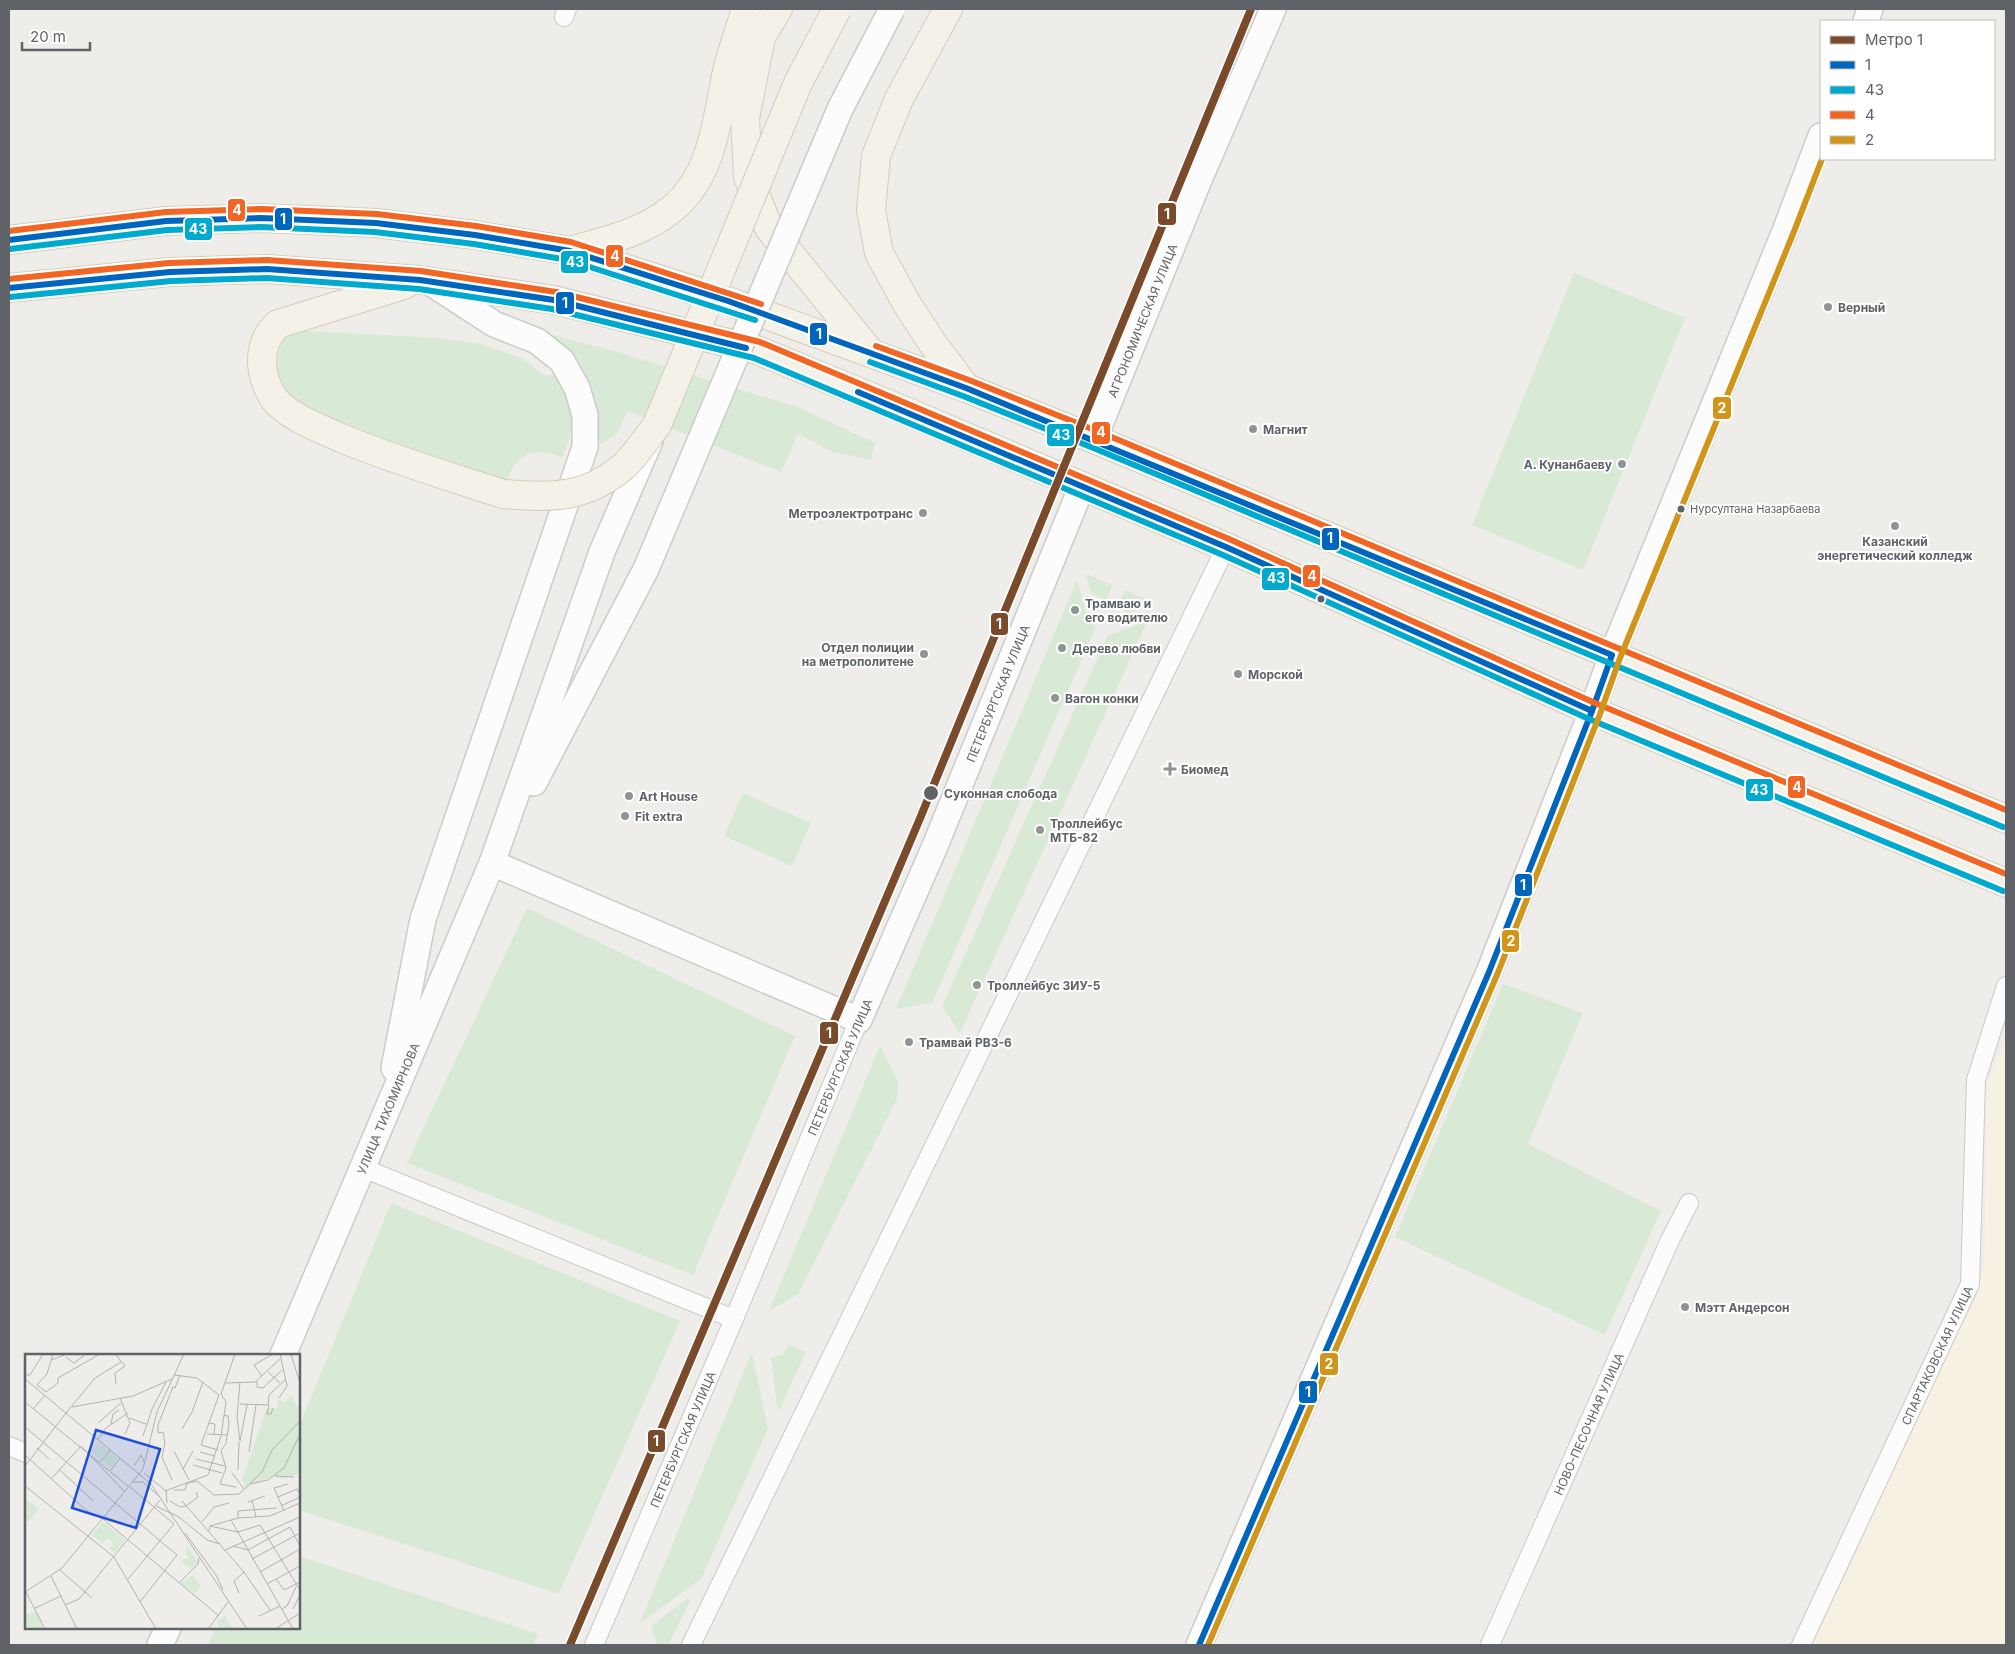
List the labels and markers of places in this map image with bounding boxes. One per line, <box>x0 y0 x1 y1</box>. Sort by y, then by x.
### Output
place label: Верный <box>1838 300 1885 315</box>
marker: Верный <box>1822 301 1834 313</box>
place label: Магнит <box>1263 422 1308 437</box>
marker: Магнит <box>1247 423 1259 435</box>
place label: А. Кунанбаеву <box>1524 457 1613 472</box>
marker: А. Кунанбаеву <box>1616 458 1628 470</box>
place label: Нурсултана Назарбаева <box>1690 502 1821 516</box>
marker: Нурсултана Назарбаева <box>1676 504 1686 514</box>
place label: Метроэлектротранс <box>789 506 913 521</box>
marker: Метроэлектротранс <box>917 507 929 519</box>
marker: Казанский энергетический колледж <box>1889 520 1901 532</box>
place label: Казанский энергетический колледж <box>1817 534 1973 563</box>
unlabelled marker <box>1316 594 1326 604</box>
place label: Трамваю и его водителю <box>1085 596 1168 625</box>
marker: Трамваю и его водителю <box>1069 604 1081 616</box>
place label: Отдел полиции на метрополитене <box>802 640 914 669</box>
place label: Дерево любви <box>1072 641 1161 656</box>
marker: Дерево любви <box>1056 642 1068 654</box>
marker: Отдел полиции на метрополитене <box>918 648 930 660</box>
place label: Морской <box>1248 667 1303 682</box>
marker: Морской <box>1232 668 1244 680</box>
place label: Вагон конки <box>1065 691 1139 706</box>
marker: Вагон конки <box>1049 692 1061 704</box>
marker: Биомед <box>1163 762 1177 776</box>
place label: Биомед <box>1181 762 1229 777</box>
marker: Суконная слобода <box>922 784 940 802</box>
place label: Суконная слобода <box>944 786 1057 801</box>
place label: Art House <box>639 789 698 804</box>
marker: Art House <box>623 790 635 802</box>
place label: Fit extra <box>635 809 683 824</box>
marker: Fit extra <box>619 810 631 822</box>
place label: Троллейбус МТБ-82 <box>1050 816 1123 845</box>
marker: Троллейбус МТБ-82 <box>1034 824 1046 836</box>
place label: Троллейбус ЗИУ-5 <box>987 978 1101 993</box>
marker: Троллейбус ЗИУ-5 <box>971 979 983 991</box>
place label: Трамвай РВЗ-6 <box>919 1035 1012 1050</box>
marker: Трамвай РВЗ-6 <box>903 1036 915 1048</box>
place label: Мэтт Андерсон <box>1695 1300 1790 1315</box>
marker: Мэтт Андерсон <box>1679 1301 1691 1313</box>

